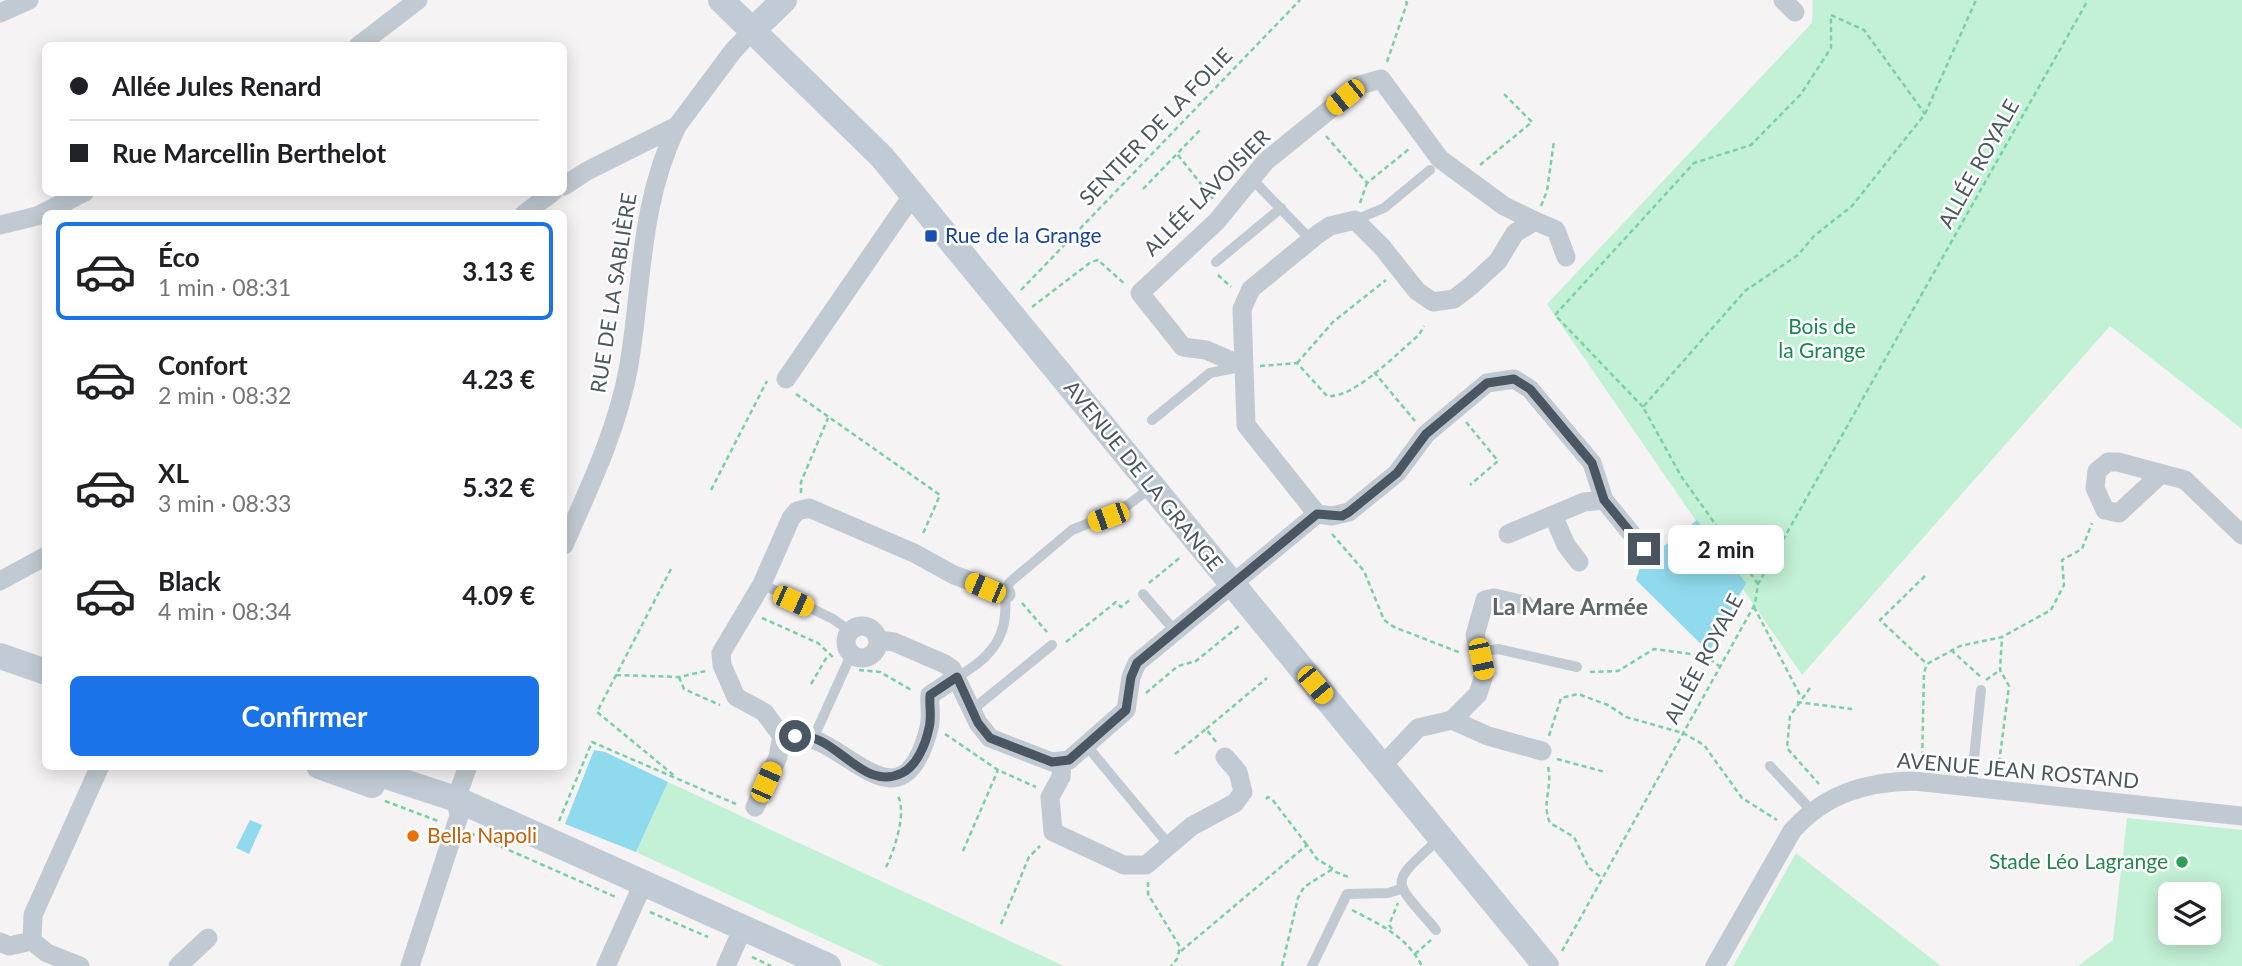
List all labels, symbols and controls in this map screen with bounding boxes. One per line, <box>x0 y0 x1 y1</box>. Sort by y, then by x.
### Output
street label: SENTIER DE LA FOLIE <box>1073 42 1236 210</box>
text: Allée Jules Renard <box>112 70 322 102</box>
car <box>1323 76 1368 118</box>
street label: ALLÉE ROYALE <box>1932 95 2023 232</box>
street label: ALLÉE LAVOISIER <box>1138 123 1275 260</box>
text: Rue Marcellin Berthelot <box>112 137 386 169</box>
street label: RUE DE LA SABLIÈRE <box>584 191 641 395</box>
place label: Rue de la Grange <box>945 222 1102 247</box>
marker: Rue de la Grange <box>923 228 939 244</box>
icon: car <box>74 240 137 303</box>
text: Éco <box>158 241 200 273</box>
text: 3.13 € <box>462 255 535 287</box>
text: 1 min · 08:31 <box>158 273 291 301</box>
park label: Bois de la Grange <box>1778 313 1866 362</box>
icon: car <box>74 348 137 411</box>
text: Confort <box>158 349 248 381</box>
text: 4.23 € <box>462 363 535 395</box>
street label: AVENUE DE LA GRANGE <box>1060 375 1229 575</box>
text: 2 min · 08:32 <box>158 381 291 409</box>
icon: car <box>74 456 137 519</box>
text: XL <box>158 457 189 489</box>
text: 5.32 € <box>462 471 535 503</box>
text: 3 min · 08:33 <box>158 489 291 517</box>
car <box>1085 500 1132 534</box>
callout: 2 min <box>1668 524 1784 574</box>
route end <box>1628 533 1660 565</box>
text: 2 min <box>1697 535 1755 563</box>
icon: car <box>74 564 137 627</box>
text: Black <box>158 565 221 597</box>
car <box>962 570 1009 606</box>
text: 4.09 € <box>462 579 535 611</box>
car <box>770 583 817 619</box>
street label: ALLÉE ROYALE <box>1658 589 1747 727</box>
district label: La Mare Armée <box>1492 592 1648 620</box>
text: 4 min · 08:34 <box>158 597 291 625</box>
car <box>1467 636 1496 682</box>
car <box>1294 662 1337 708</box>
button: Confirmer <box>70 676 539 756</box>
route start <box>779 720 811 752</box>
street label: AVENUE JEAN ROSTAND <box>1896 746 2140 793</box>
car <box>748 759 785 805</box>
place label: Bella Napoli <box>427 822 537 847</box>
marker: Bella Napoli <box>405 828 421 844</box>
place label: Stade Léo Lagrange <box>1989 848 2168 873</box>
marker: Stade Léo Lagrange <box>2174 854 2190 870</box>
map controls <box>2158 882 2221 945</box>
button: layers <box>2158 882 2221 945</box>

